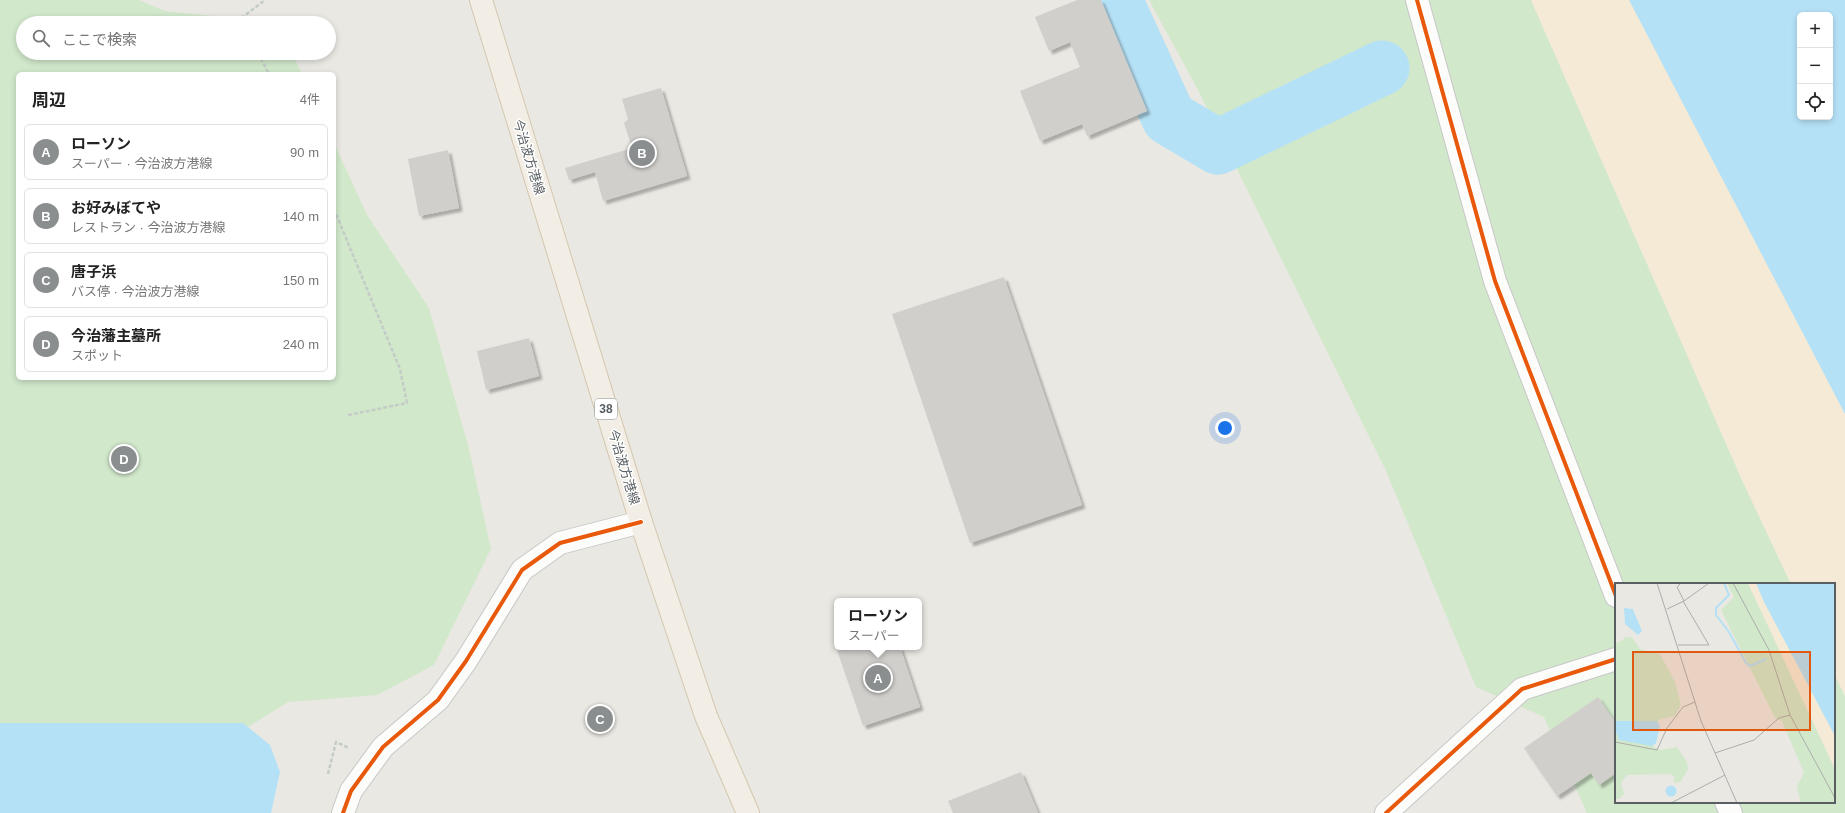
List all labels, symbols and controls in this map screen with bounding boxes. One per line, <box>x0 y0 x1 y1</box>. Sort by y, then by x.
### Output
map controls <box>1797 12 1833 120</box>
button: + <box>1797 12 1833 48</box>
search box <box>16 16 336 60</box>
icon: search <box>30 27 52 49</box>
text: ここで検索 <box>62 31 137 48</box>
button: − <box>1797 48 1833 84</box>
button: locate <box>1797 84 1833 120</box>
text: 周辺 <box>32 91 66 110</box>
text: 4件 <box>300 92 320 107</box>
street label: 今治波方港線 <box>510 118 548 196</box>
text: ローソン <box>71 135 131 152</box>
pin: B <box>629 138 655 168</box>
text: A <box>41 145 51 160</box>
text: 90 m <box>290 145 319 160</box>
text: スーパー · 今治波方港線 <box>71 156 212 171</box>
text: お好みぼてや <box>71 199 161 216</box>
text: B <box>41 209 51 224</box>
text: 140 m <box>283 209 319 224</box>
text: レストラン · 今治波方港線 <box>71 220 226 235</box>
text: 唐子浜 <box>71 263 116 280</box>
text: C <box>41 273 51 288</box>
text: 150 m <box>283 273 319 288</box>
text: バス停 · 今治波方港線 <box>71 284 200 299</box>
text: 今治藩主墓所 <box>71 327 161 344</box>
text: D <box>41 337 51 352</box>
text: 240 m <box>283 337 319 352</box>
text: スポット <box>71 348 123 363</box>
road number: 38 <box>595 399 617 419</box>
your location <box>1215 418 1235 438</box>
street label: 今治波方港線 <box>605 428 643 506</box>
pin: D <box>111 444 137 474</box>
inset map <box>1615 583 1835 803</box>
popup <box>834 598 922 650</box>
text: ローソン <box>848 607 908 624</box>
text: スーパー <box>848 628 900 643</box>
pin: A <box>865 663 891 693</box>
pin: C <box>587 704 613 734</box>

